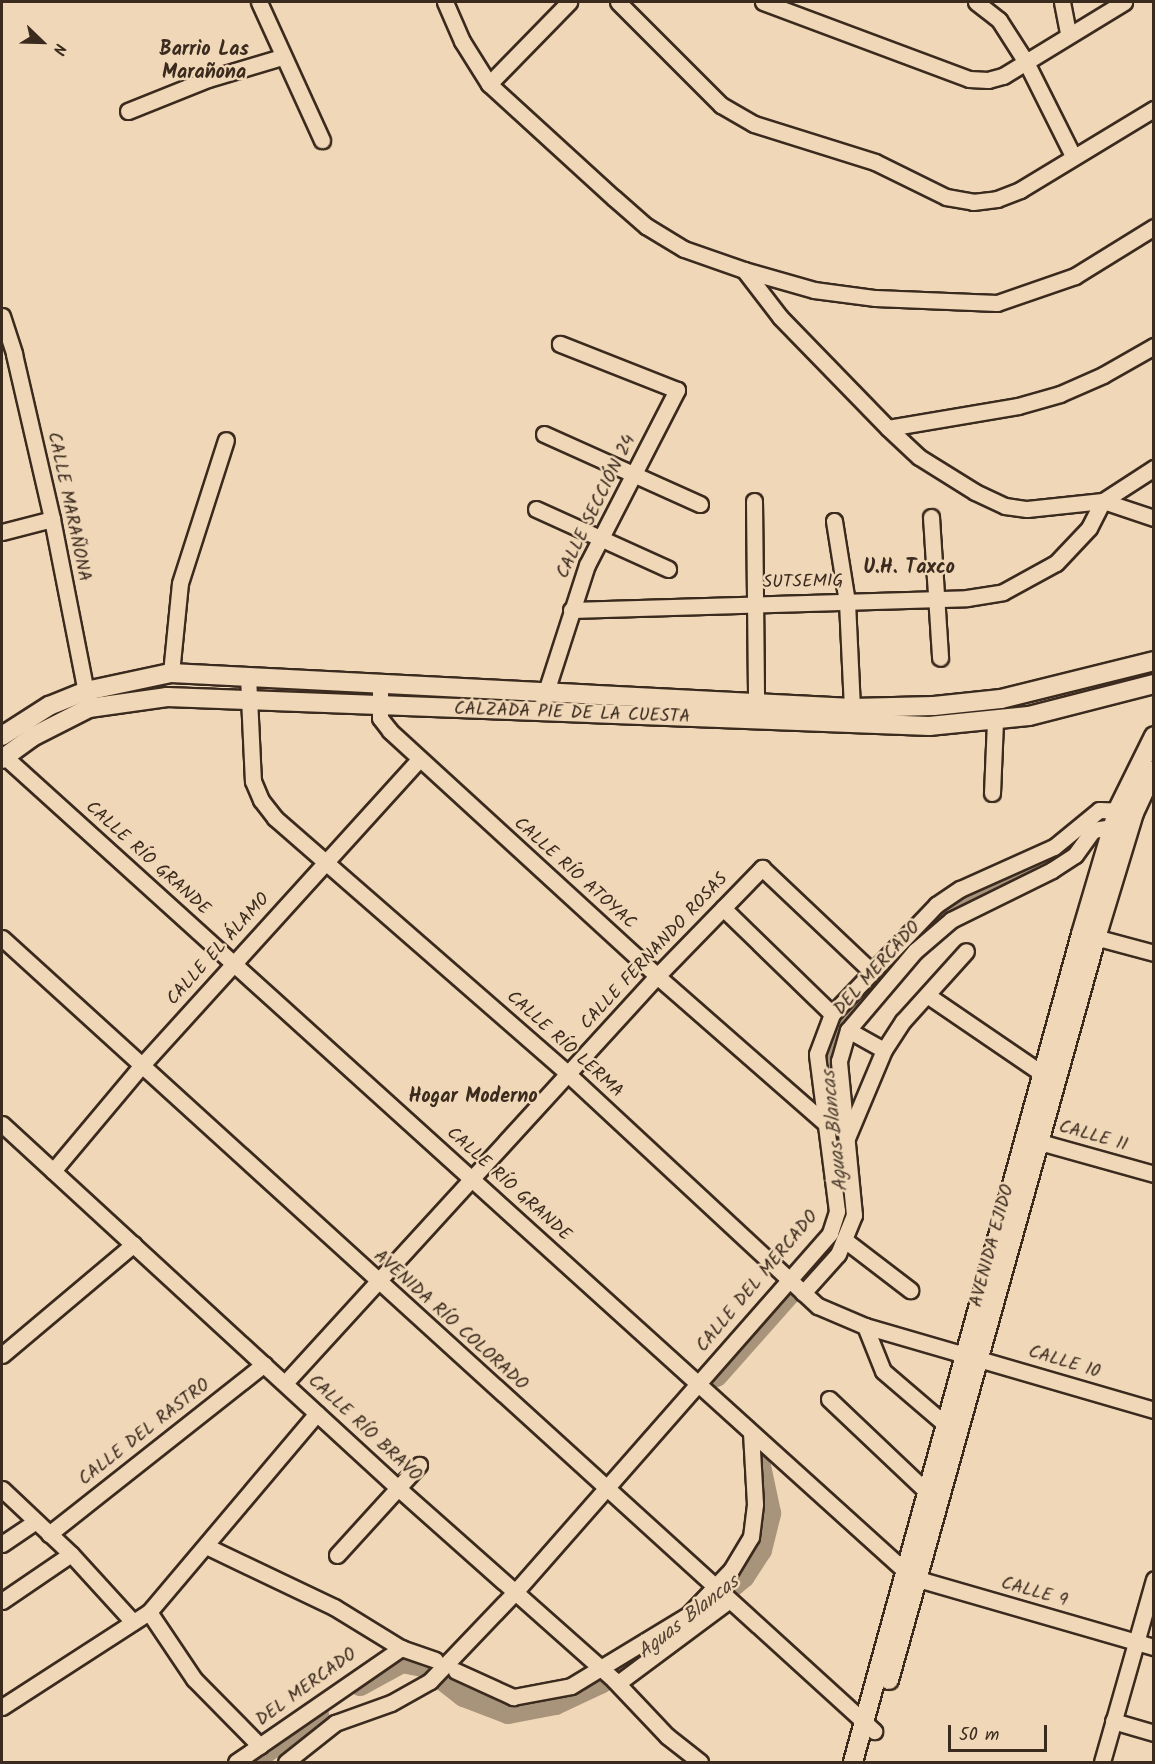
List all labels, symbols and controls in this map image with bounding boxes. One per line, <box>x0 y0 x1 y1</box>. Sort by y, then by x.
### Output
north arrow <box>12 12 72 72</box>
district label: Barrio Las Marañona <box>159 38 249 85</box>
text: N <box>46 40 73 59</box>
street label: CALLE MARAÑONA <box>42 430 94 584</box>
street label: CALLE SECCIÓN 24 <box>553 432 641 582</box>
district label: U.H. Taxco <box>863 556 955 580</box>
street label: SUTSEMIG <box>762 571 844 595</box>
street label: CALZADA PIE DE LA CUESTA <box>454 699 690 729</box>
street label: CALLE RÍO GRANDE <box>80 797 214 921</box>
street label: CALLE RÍO ATOYAC <box>508 813 640 935</box>
street label: CALLE FERNANDO ROSAS <box>577 869 733 1035</box>
street label: CALLE EL ÁLAMO <box>163 889 275 1011</box>
street label: DEL MERCADO <box>830 918 926 1020</box>
street label: CALLE RÍO LERMA <box>501 987 627 1103</box>
water label: Aguas Blancas <box>818 1069 854 1193</box>
district label: Hogar Moderno <box>408 1085 538 1109</box>
street label: CALLE 11 <box>1056 1117 1130 1157</box>
street label: CALLE RÍO GRANDE <box>441 1123 575 1247</box>
street label: AVENIDA EJIDO <box>966 1182 1020 1310</box>
street label: CALLE DEL MERCADO <box>693 1207 823 1357</box>
street label: AVENIDA RÍO COLORADO <box>369 1246 531 1396</box>
street label: CALLE 10 <box>1026 1342 1102 1384</box>
street label: CALLE RÍO BRAVO <box>303 1371 425 1487</box>
street label: CALLE DEL RASTRO <box>75 1375 215 1491</box>
water label: Aguas Blancas <box>634 1571 744 1665</box>
street label: CALLE 9 <box>998 1573 1070 1613</box>
street label: DEL MERCADO <box>253 1644 361 1732</box>
scale bar <box>951 1713 1050 1751</box>
text: 50 m <box>959 1721 999 1750</box>

